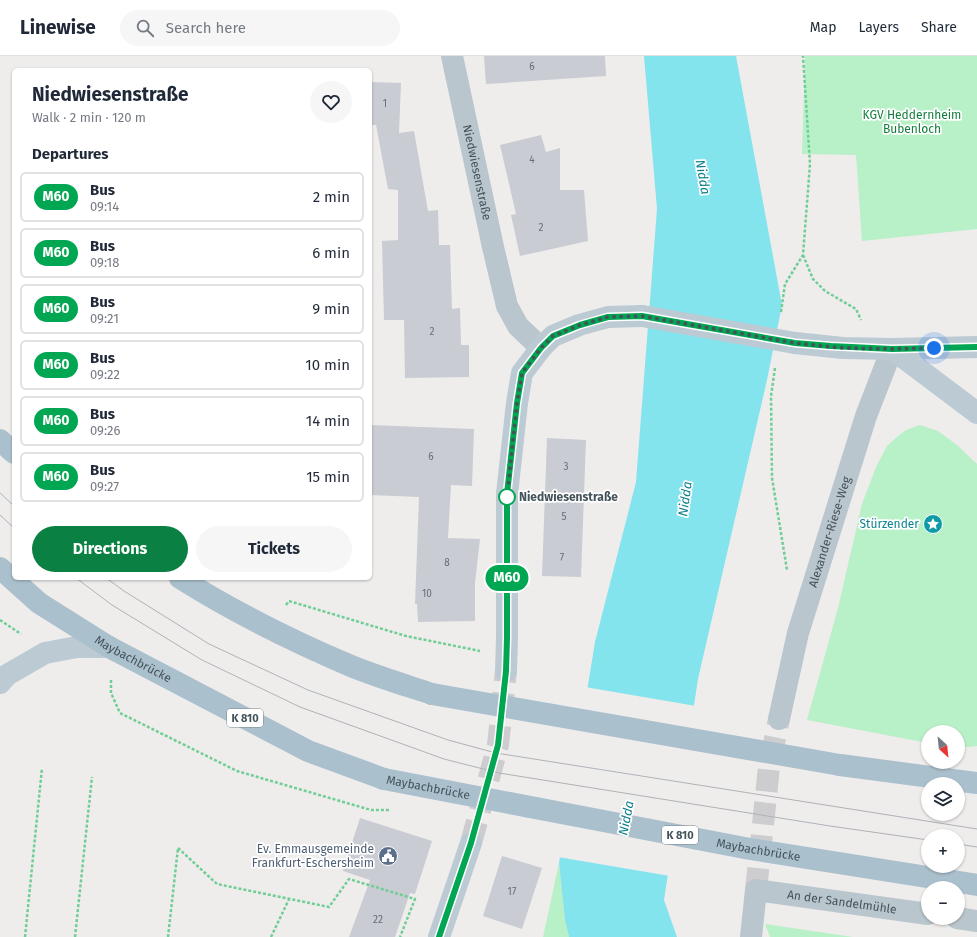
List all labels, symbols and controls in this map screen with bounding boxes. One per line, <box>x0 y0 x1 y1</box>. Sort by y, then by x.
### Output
search box <box>120 10 400 46</box>
text: Linewise <box>20 16 96 39</box>
icon: search <box>134 17 156 39</box>
text: Search here <box>166 19 246 37</box>
text: Map <box>810 19 836 36</box>
text: Layers <box>858 19 899 36</box>
text: Share <box>921 19 957 36</box>
house number: 6 <box>529 61 535 73</box>
button: heart <box>310 81 352 123</box>
text: Niedwiesenstraße <box>32 83 188 106</box>
house number: 1 <box>383 98 387 110</box>
park label: KGV Heddernheim Bubenloch <box>863 108 961 136</box>
text: Walk · 2 min · 120 m <box>32 110 146 125</box>
street label: Niedwiesenstraße <box>460 123 494 221</box>
text: Departures <box>32 145 109 163</box>
house number: 4 <box>529 154 535 166</box>
water label: Nidda <box>693 158 713 196</box>
text: Bus <box>90 181 115 199</box>
text: M60 <box>42 188 70 205</box>
text: 2 min <box>313 188 350 206</box>
text: 09:14 <box>90 199 119 214</box>
house number: 2 <box>539 222 544 234</box>
text: Bus <box>90 237 115 255</box>
text: M60 <box>42 244 70 261</box>
text: 6 min <box>312 244 350 262</box>
text: 09:18 <box>90 255 119 270</box>
text: Bus <box>90 293 115 311</box>
text: M60 <box>42 300 70 317</box>
text: 9 min <box>312 300 350 318</box>
text: 09:21 <box>90 311 119 326</box>
house number: 2 <box>430 326 435 338</box>
your location <box>924 338 944 358</box>
text: Bus <box>90 349 115 367</box>
text: M60 <box>42 356 70 373</box>
text: 10 min <box>305 356 350 374</box>
text: 09:22 <box>90 367 120 382</box>
text: Bus <box>90 405 115 423</box>
text: M60 <box>42 412 70 429</box>
text: 14 min <box>306 412 350 430</box>
text: 09:26 <box>90 423 120 438</box>
house number: 6 <box>428 451 434 463</box>
text: Bus <box>90 461 115 479</box>
house number: 3 <box>564 461 569 473</box>
text: M60 <box>42 468 70 485</box>
text: 15 min <box>306 468 350 486</box>
street label: Alexander-Riese-Weg <box>806 474 854 589</box>
text: 09:27 <box>90 479 119 494</box>
water label: Nidda <box>675 481 695 517</box>
marker: Niedwiesenstraße <box>498 488 516 506</box>
place label: Niedwiesenstraße <box>519 490 618 504</box>
house number: 5 <box>561 511 567 523</box>
place icon: Stürzender <box>922 513 944 535</box>
place label: Stürzender <box>860 517 919 531</box>
button: Directions <box>32 526 188 572</box>
button: Tickets <box>196 526 352 572</box>
house number: 7 <box>560 552 565 564</box>
house number: 8 <box>444 557 450 569</box>
line badge: M60 <box>484 565 530 591</box>
text: M60 <box>493 569 521 586</box>
house number: 10 <box>422 588 432 600</box>
street label: Maybachbrücke <box>92 633 174 685</box>
road number: K 810 <box>227 709 263 727</box>
north arrow <box>921 725 965 769</box>
map controls <box>921 725 965 925</box>
street label: Maybachbrücke <box>385 773 471 802</box>
button: layers <box>921 777 965 821</box>
water label: Nidda <box>615 799 637 837</box>
road number: K 810 <box>662 826 698 844</box>
button: + <box>921 829 965 873</box>
street label: Maybachbrücke <box>715 836 801 864</box>
place label: Ev. Emmausgemeinde Frankfurt-Eschersheim <box>252 842 374 870</box>
public building icon: Ev. Emmausgemeinde Frankfurt-Eschersheim <box>377 845 399 867</box>
button: − <box>921 881 965 925</box>
house number: 17 <box>508 886 517 898</box>
street label: An der Sandelmühle <box>786 887 898 917</box>
house number: 22 <box>373 914 383 926</box>

